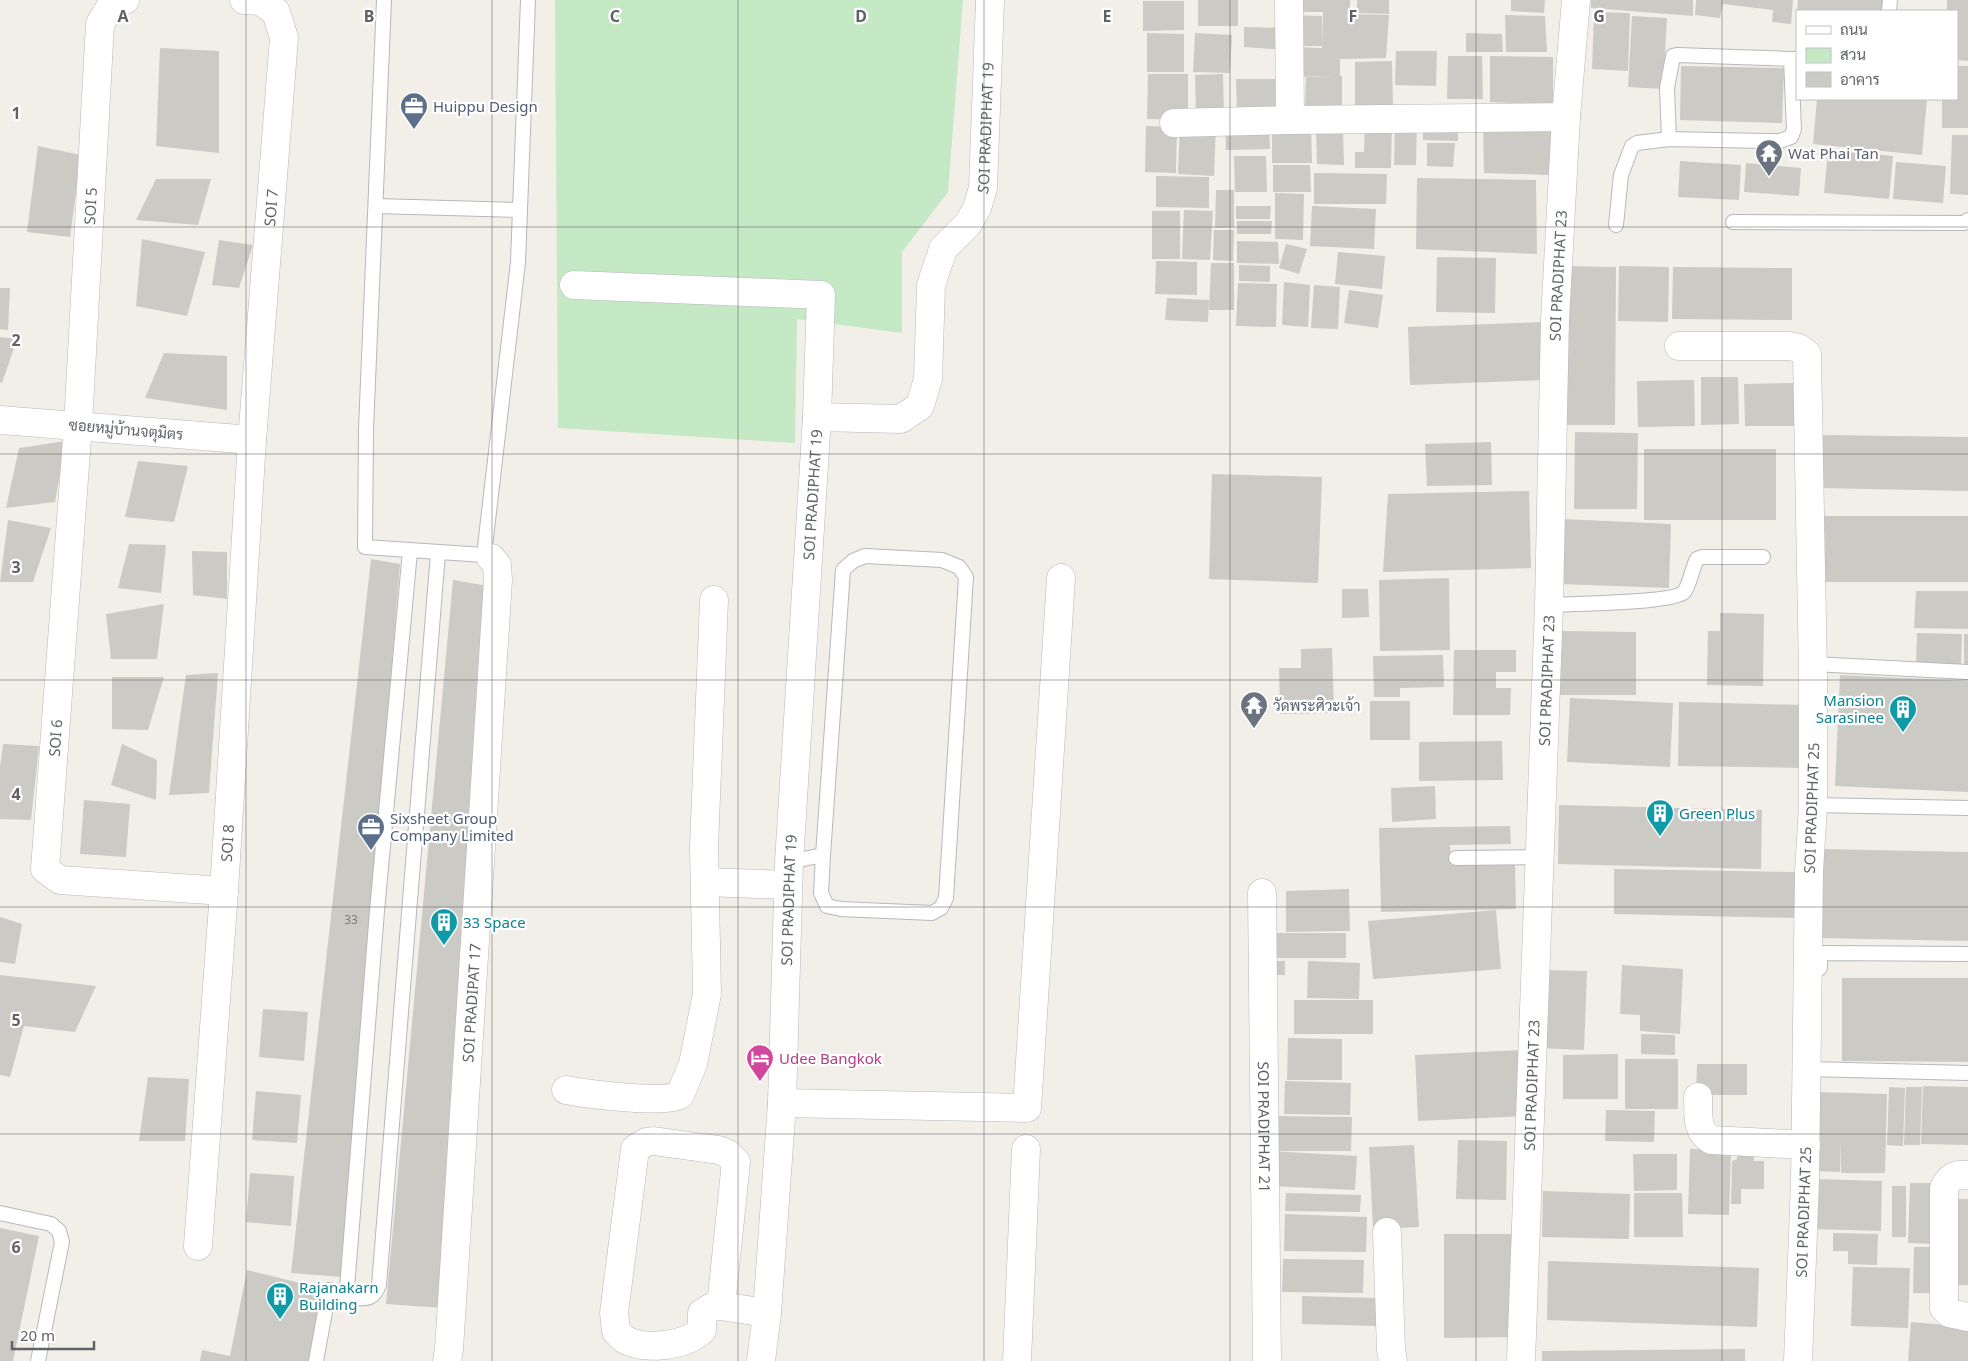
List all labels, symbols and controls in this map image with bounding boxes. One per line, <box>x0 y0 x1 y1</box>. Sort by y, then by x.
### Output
text: A <box>117 5 129 27</box>
text: B <box>364 5 374 27</box>
text: C <box>610 5 620 27</box>
text: D <box>855 5 867 27</box>
text: E <box>1103 5 1112 27</box>
text: F <box>1349 5 1357 27</box>
text: G <box>1593 5 1605 27</box>
legend <box>1796 10 1958 100</box>
text: ถนน <box>1840 19 1868 39</box>
text: สวน <box>1840 44 1866 64</box>
street label: SOI PRADIPHAT 19 <box>972 62 998 196</box>
text: อาคาร <box>1840 69 1880 89</box>
office icon: Huippu Design <box>399 91 429 130</box>
place label: Huippu Design <box>433 96 538 116</box>
text: 1 <box>11 102 21 124</box>
temple icon: Wat Phai Tan <box>1754 138 1784 177</box>
place label: Wat Phai Tan <box>1788 143 1879 163</box>
street label: SOI 5 <box>79 187 101 225</box>
street label: SOI 7 <box>259 188 282 227</box>
street label: SOI PRADIPHAT 23 <box>1545 210 1571 341</box>
text: 2 <box>11 329 21 351</box>
street label: ซอยหมู่บ้านจตุมิตร <box>68 414 184 446</box>
street label: SOI PRADIPHAT 19 <box>798 429 826 561</box>
text: 3 <box>11 556 21 578</box>
street label: SOI PRADIPHAT 23 <box>1534 615 1559 746</box>
temple icon: วัดพระศิวะเจ้า <box>1239 690 1269 729</box>
place label: Mansion Sarasinee <box>1816 690 1884 727</box>
building icon: Mansion Sarasinee <box>1888 694 1918 733</box>
place label: วัดพระศิวะเจ้า <box>1273 695 1361 715</box>
street label: SOI 6 <box>44 719 66 757</box>
street label: SOI PRADIPHAT 25 <box>1799 742 1823 874</box>
text: 4 <box>11 783 21 805</box>
building icon: Green Plus <box>1645 798 1675 837</box>
place label: Green Plus <box>1679 803 1755 823</box>
place label: Sixsheet Group Company Limited <box>390 808 514 845</box>
office icon: Sixsheet Group Company Limited <box>356 812 386 851</box>
street label: SOI 8 <box>216 824 238 862</box>
street label: SOI PRADIPHAT 19 <box>776 834 801 966</box>
building icon: 33 Space <box>429 907 459 946</box>
house number: 33 <box>344 911 358 928</box>
place label: 33 Space <box>463 912 526 932</box>
street label: SOI PRADIPAT 17 <box>457 943 485 1063</box>
text: 5 <box>11 1009 21 1031</box>
street label: SOI PRADIPHAT 23 <box>1519 1019 1544 1151</box>
hotel icon: Udee Bangkok <box>745 1043 775 1082</box>
place label: Udee Bangkok <box>779 1048 882 1068</box>
street label: SOI PRADIPHAT 21 <box>1254 1061 1275 1193</box>
street label: SOI PRADIPHAT 25 <box>1791 1146 1815 1278</box>
text: 6 <box>11 1236 21 1258</box>
place label: Rajanakarn Building <box>299 1277 379 1314</box>
building icon: Rajanakarn Building <box>265 1281 295 1320</box>
scale bar <box>12 1318 95 1350</box>
text: 20 m <box>20 1325 55 1345</box>

